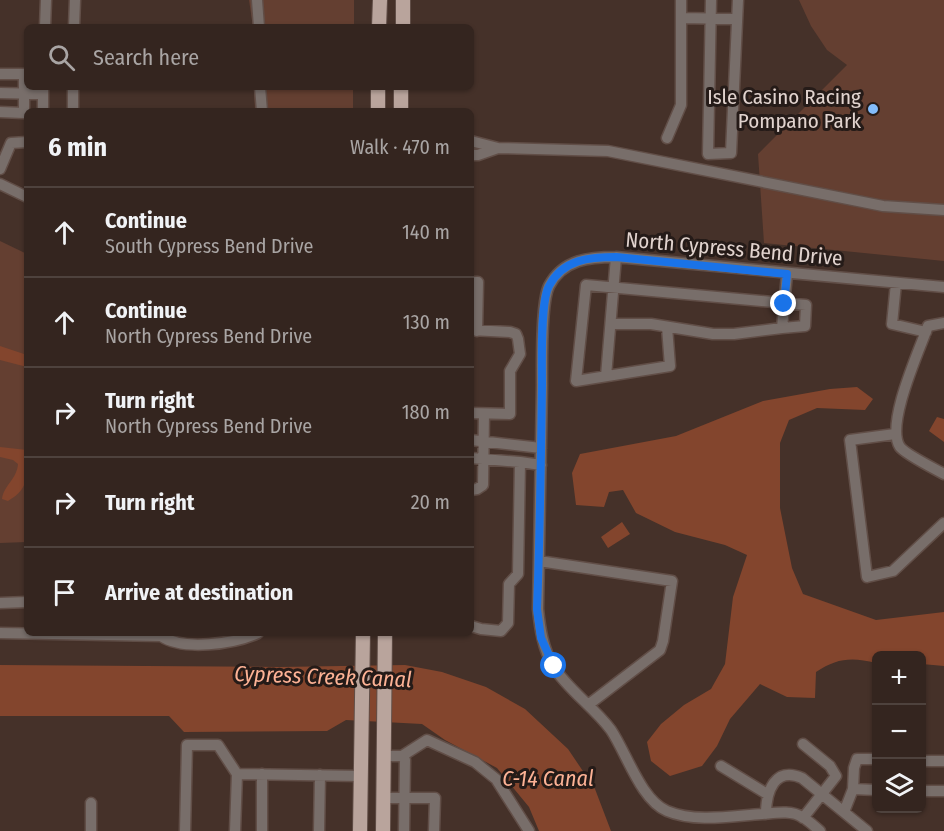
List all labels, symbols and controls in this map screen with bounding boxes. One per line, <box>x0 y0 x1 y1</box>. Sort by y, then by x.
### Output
search box <box>24 24 474 90</box>
icon: search <box>45 41 78 74</box>
text: Search here <box>93 44 199 71</box>
place label: Isle Casino Racing Pompano Park <box>707 84 861 134</box>
marker: Isle Casino Racing Pompano Park <box>866 102 880 116</box>
text: 6 min <box>48 132 107 163</box>
text: Walk · 470 m <box>350 135 450 159</box>
text: Continue <box>105 207 187 234</box>
icon: ahead <box>48 216 81 249</box>
text: 140 m <box>402 220 450 244</box>
street label: North Cypress Bend Drive <box>625 227 843 271</box>
text: South Cypress Bend Drive <box>105 234 313 258</box>
route end <box>770 290 796 316</box>
text: Continue <box>105 297 187 324</box>
icon: ahead <box>48 306 81 339</box>
text: 130 m <box>403 310 450 334</box>
text: North Cypress Bend Drive <box>105 324 312 348</box>
text: Turn right <box>105 387 194 414</box>
icon: right <box>48 396 81 429</box>
text: 180 m <box>402 400 450 424</box>
text: North Cypress Bend Drive <box>105 414 312 438</box>
icon: right <box>48 486 81 519</box>
text: Turn right <box>105 489 194 516</box>
text: 20 m <box>411 490 450 514</box>
icon: arrive <box>48 576 81 609</box>
text: Arrive at destination <box>105 579 293 606</box>
map controls <box>872 651 926 813</box>
button: + <box>872 651 926 705</box>
route start <box>540 652 566 678</box>
water label: Cypress Creek Canal <box>234 660 412 693</box>
button: − <box>872 705 926 759</box>
button: layers <box>872 759 926 813</box>
water label: C-14 Canal <box>502 765 594 792</box>

